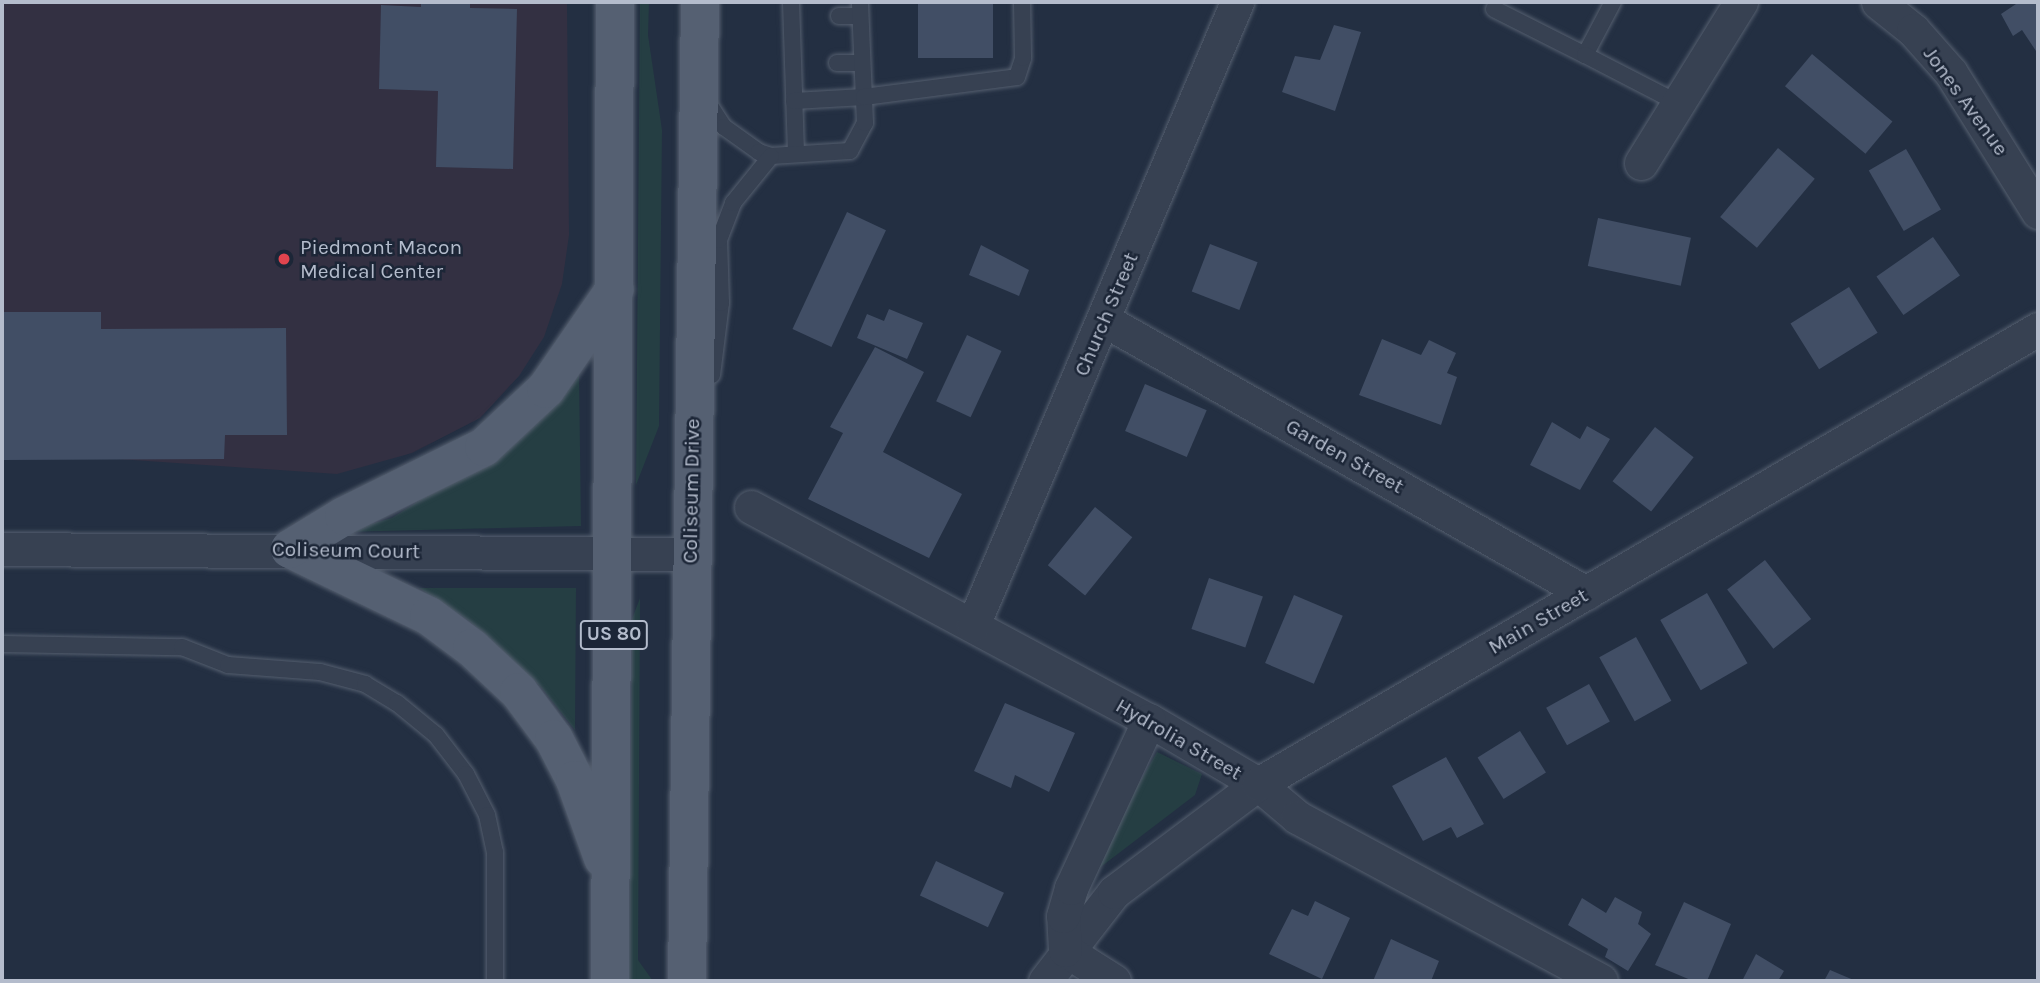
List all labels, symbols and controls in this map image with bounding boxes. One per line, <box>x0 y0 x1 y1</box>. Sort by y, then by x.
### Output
street label: Jones Avenue <box>1918 42 2014 160</box>
place label: Piedmont Macon Medical Center <box>300 234 462 284</box>
street label: Church Street <box>1069 248 1143 380</box>
marker: Piedmont Macon Medical Center <box>274 249 294 269</box>
street label: Garden Street <box>1282 413 1408 499</box>
street label: Coliseum Drive <box>677 418 705 564</box>
street label: Coliseum Court <box>272 536 420 564</box>
street label: Main Street <box>1484 582 1592 660</box>
road number: US 80 <box>579 620 649 650</box>
street label: Hydrolia Street <box>1111 693 1247 785</box>

